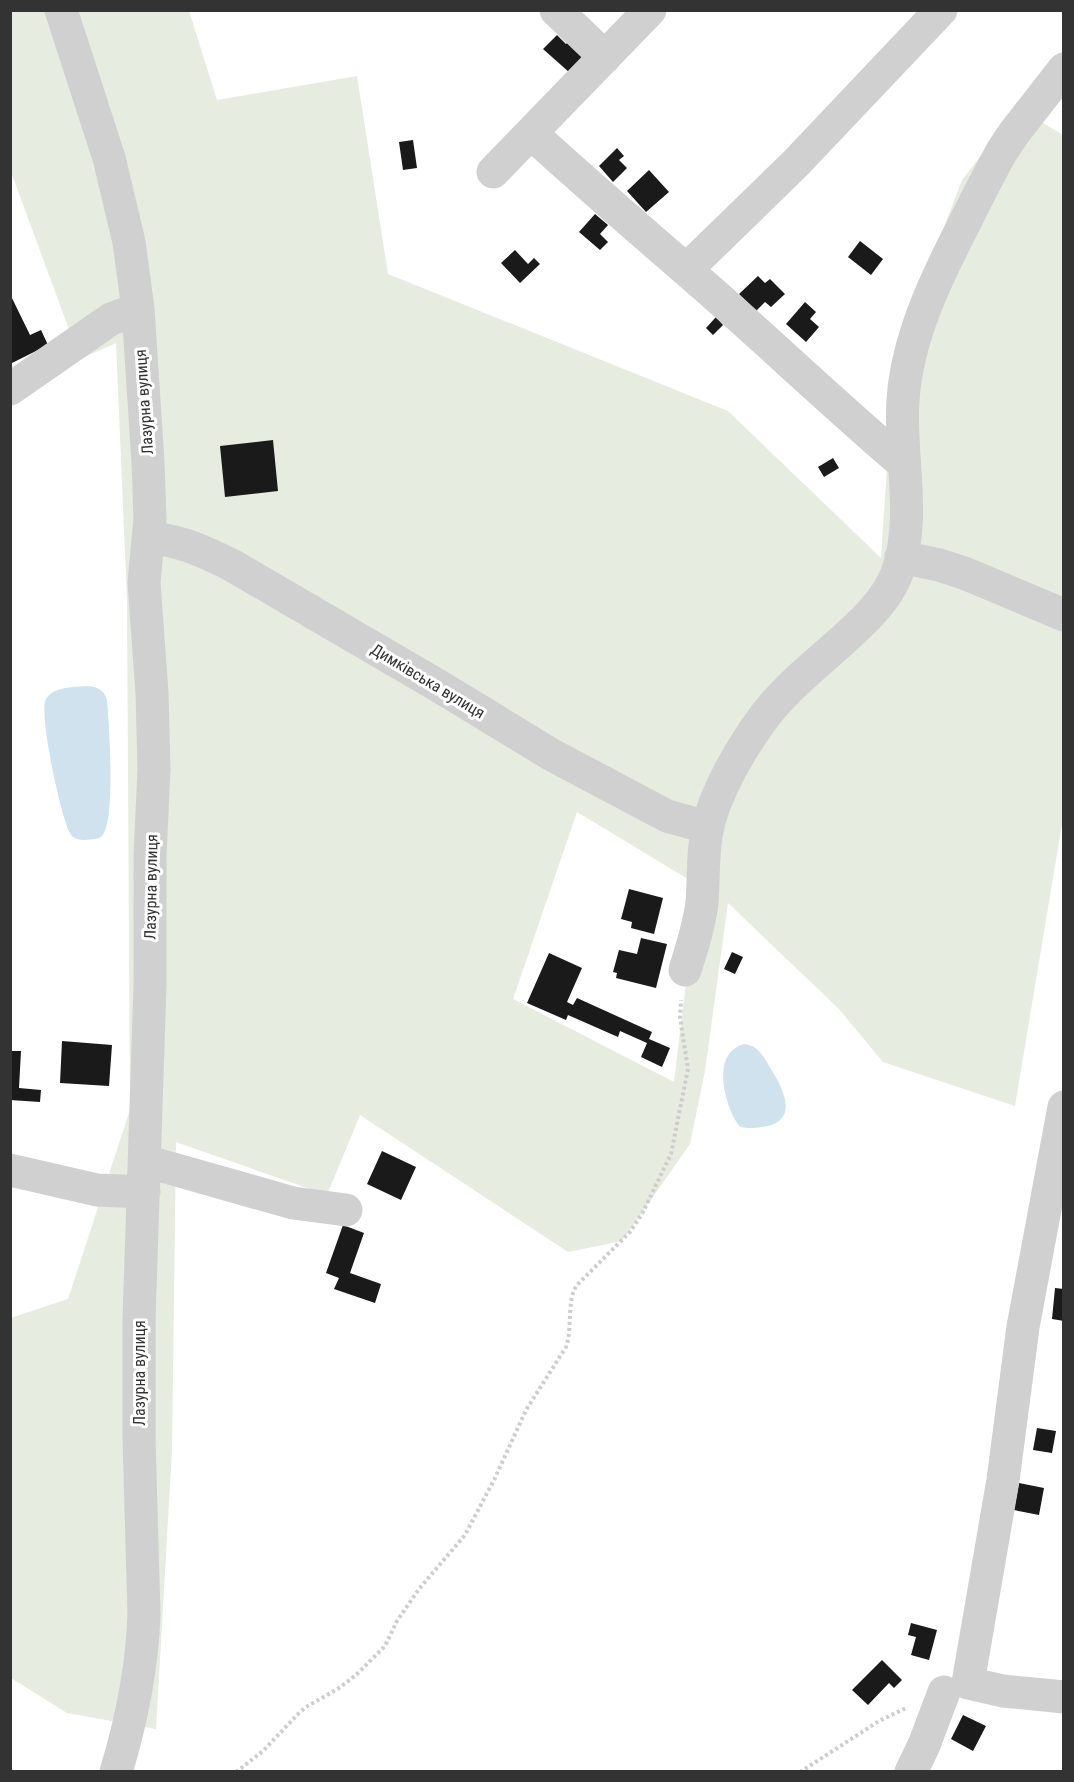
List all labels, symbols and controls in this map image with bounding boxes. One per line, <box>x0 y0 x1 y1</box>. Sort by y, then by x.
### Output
street label: Лазурна вулиця <box>131 349 157 455</box>
street label: Димківська вулиця <box>368 640 488 722</box>
street label: Лазурна вулиця <box>141 834 161 940</box>
street label: Лазурна вулиця <box>130 1320 149 1426</box>

